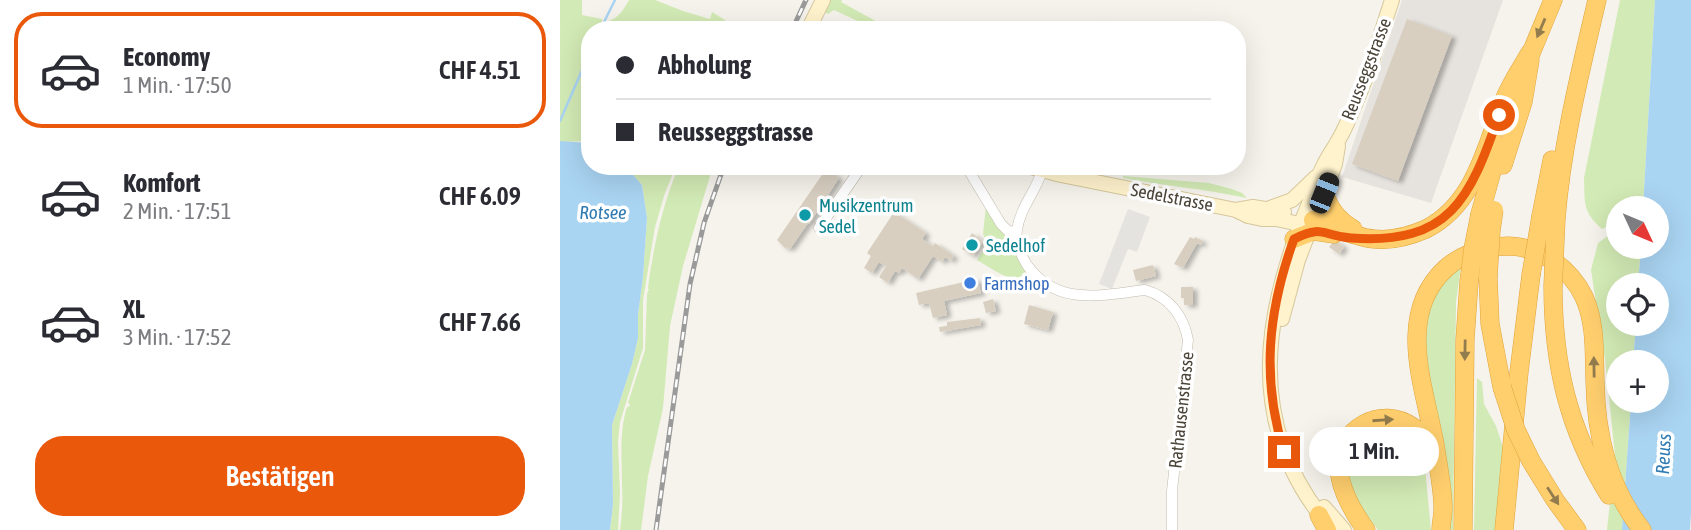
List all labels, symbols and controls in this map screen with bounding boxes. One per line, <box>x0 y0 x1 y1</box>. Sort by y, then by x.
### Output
street label: Reusseggstrasse <box>1337 15 1395 123</box>
one-way arrow <box>1535 18 1547 38</box>
icon: car <box>39 39 102 102</box>
text: Economy <box>123 42 210 72</box>
text: Abholung <box>658 50 751 80</box>
text: CHF 4.51 <box>439 55 521 85</box>
text: 1 Min. · 17:50 <box>123 72 231 98</box>
route start <box>1483 99 1515 131</box>
text: Reusseggstrasse <box>658 117 813 147</box>
icon: car <box>39 165 102 228</box>
text: Komfort <box>123 168 200 198</box>
car <box>1307 170 1342 216</box>
street label: Sedelstrasse <box>1129 179 1215 215</box>
text: CHF 6.09 <box>439 181 521 211</box>
place label: Musikzentrum Sedel <box>819 195 914 237</box>
north arrow <box>1606 196 1670 259</box>
map controls <box>1606 196 1669 413</box>
text: 2 Min. · 17:51 <box>123 198 231 224</box>
water label: Rotsee <box>579 201 627 223</box>
marker: Musikzentrum Sedel <box>797 207 813 223</box>
place label: Sedelhof <box>986 235 1045 256</box>
marker: Sedelhof <box>964 237 980 253</box>
place label: Farmshop <box>984 273 1050 294</box>
button: locate <box>1606 273 1669 336</box>
marker: Farmshop <box>962 275 978 291</box>
icon: car <box>39 291 102 354</box>
text: XL <box>123 294 145 324</box>
text: CHF 7.66 <box>439 307 521 337</box>
text: 3 Min. · 17:52 <box>123 324 231 350</box>
one-way arrow <box>1460 340 1471 362</box>
button: + <box>1606 350 1669 413</box>
street label: Rathausenstrasse <box>1164 351 1198 469</box>
one-way arrow <box>1589 356 1600 378</box>
one-way arrow <box>1372 414 1394 425</box>
callout: 1 Min. <box>1308 428 1438 476</box>
water label: Reuss <box>1651 433 1675 475</box>
button: Bestätigen <box>35 436 525 516</box>
route end <box>1268 436 1300 468</box>
text: 1 Min. <box>1349 438 1399 464</box>
one-way arrow <box>1546 487 1559 506</box>

